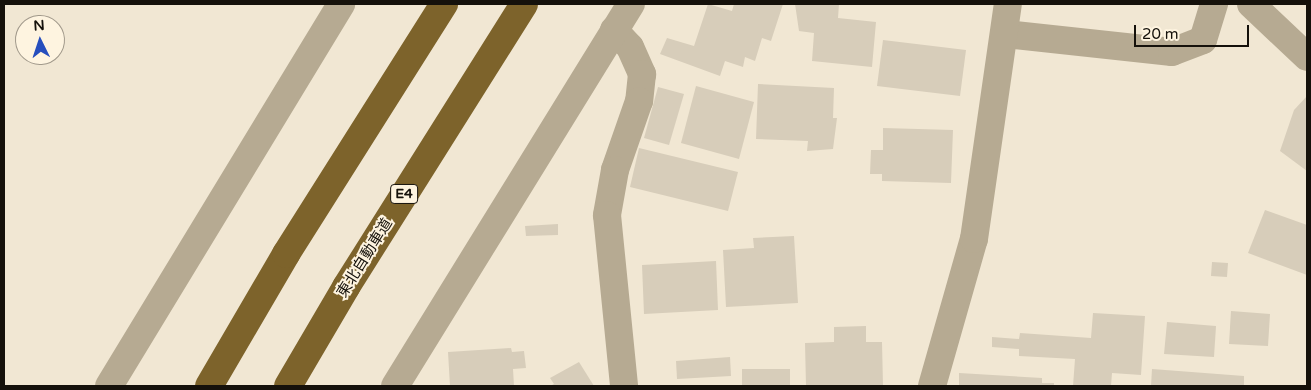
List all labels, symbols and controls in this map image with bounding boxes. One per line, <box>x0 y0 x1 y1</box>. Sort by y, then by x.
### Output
north arrow <box>15 15 65 65</box>
scale bar <box>1136 15 1251 47</box>
text: N <box>33 17 45 34</box>
text: 20 m <box>1142 25 1179 43</box>
road number: E4 <box>389 182 419 205</box>
street label: 東北自動車道 <box>334 215 396 301</box>

